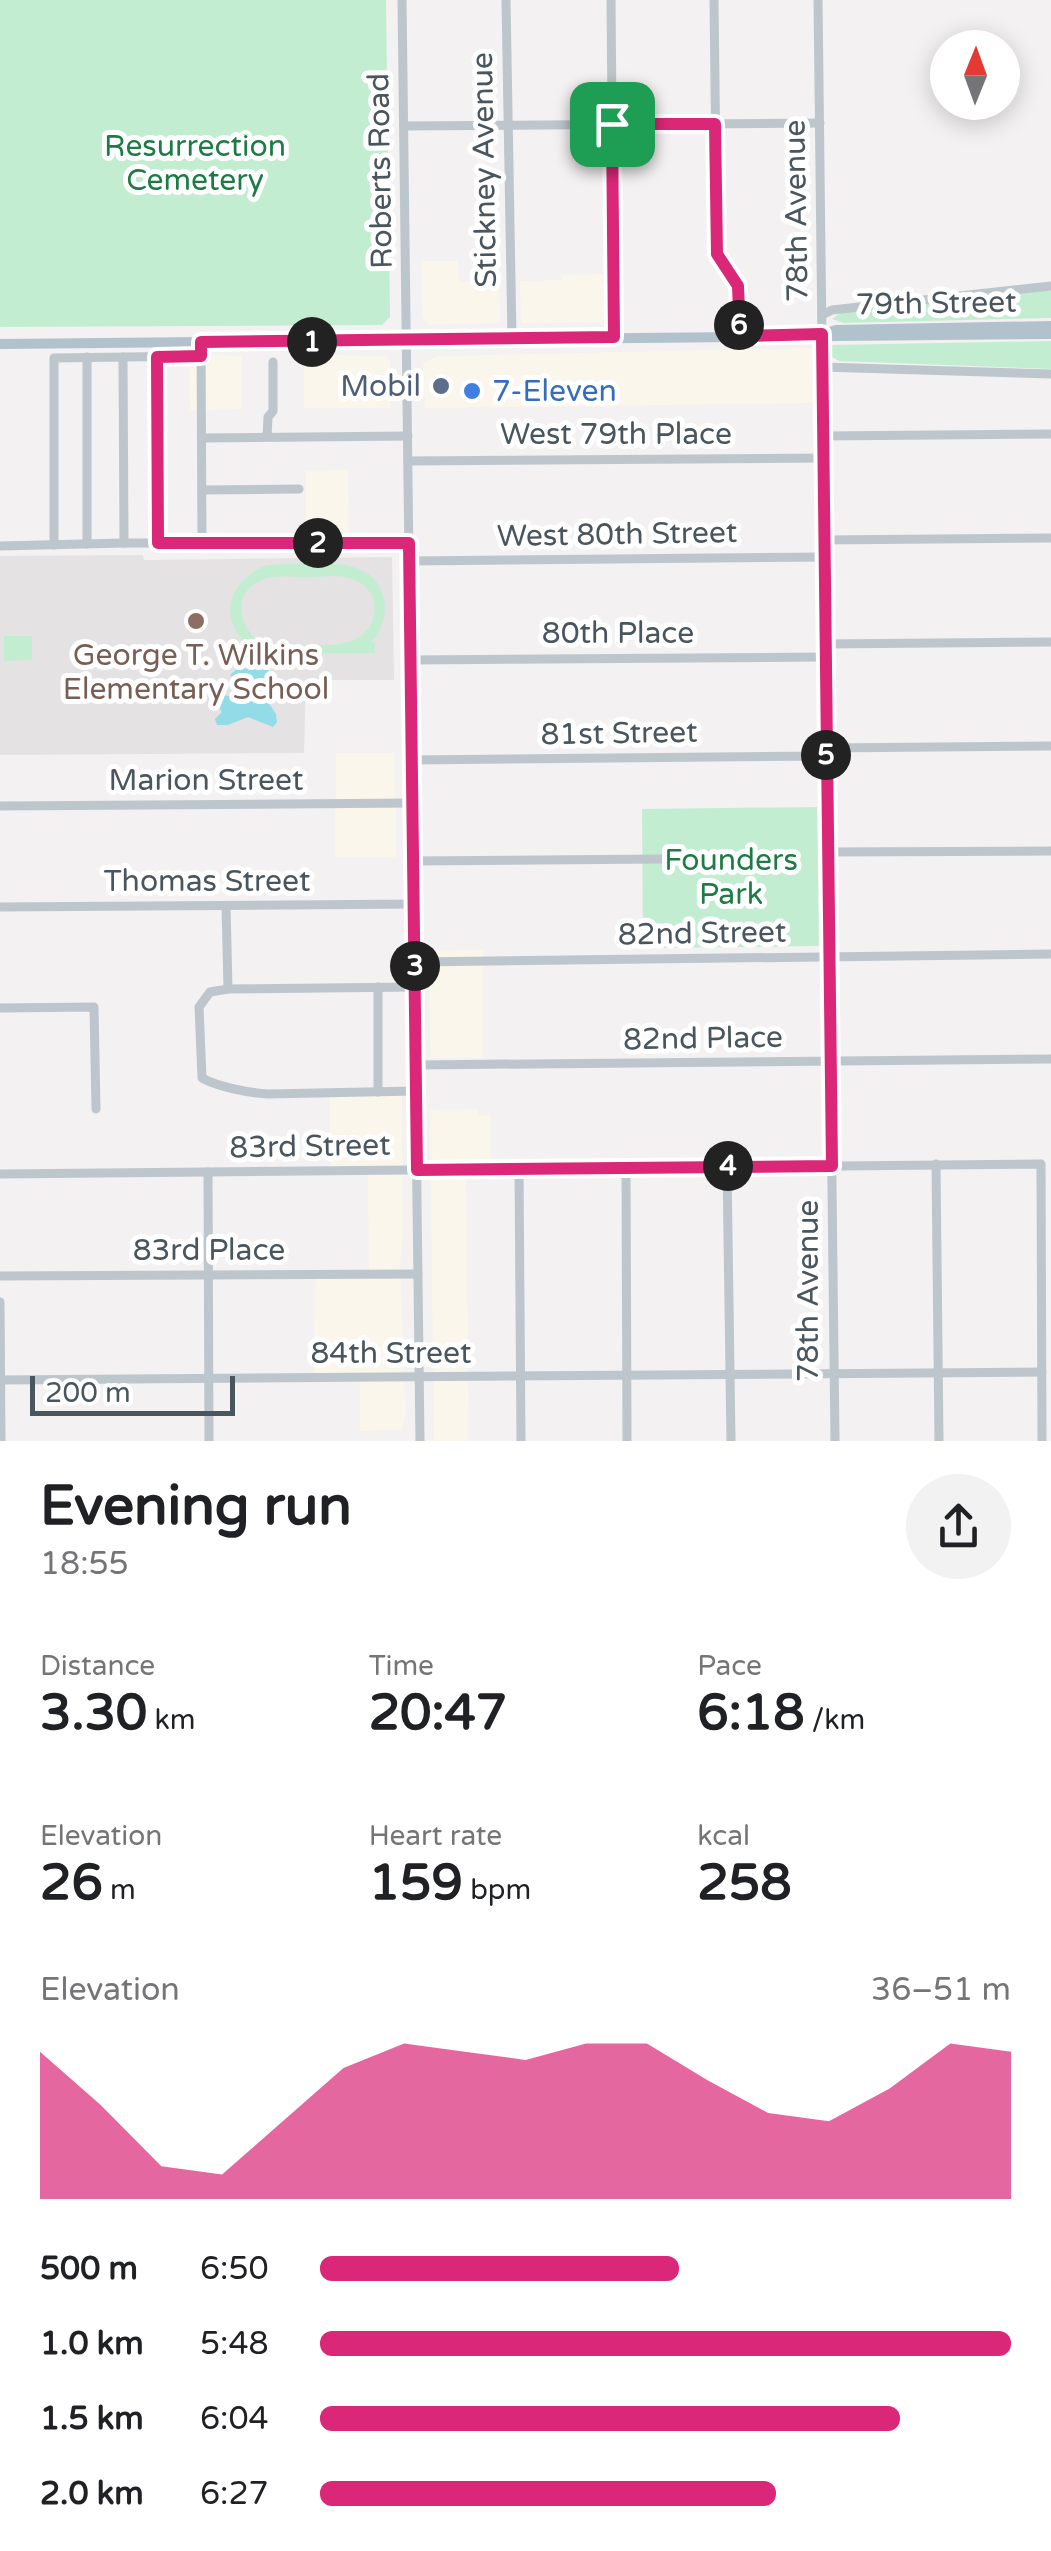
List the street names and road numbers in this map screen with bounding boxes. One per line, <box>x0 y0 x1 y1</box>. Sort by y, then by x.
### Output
street label: Stickney Avenue <box>464 52 505 288</box>
street label: Roberts Road <box>360 73 401 269</box>
street label: 78th Avenue <box>776 119 817 303</box>
street label: 79th Street <box>855 284 1017 323</box>
street label: West 79th Place <box>500 416 732 453</box>
street label: West 80th Street <box>496 514 738 555</box>
street label: 80th Place <box>542 615 694 652</box>
street label: 81st Street <box>540 714 698 753</box>
street label: Marion Street <box>109 762 303 799</box>
street label: Thomas Street <box>104 863 310 900</box>
street label: 82nd Street <box>617 914 787 953</box>
street label: 82nd Place <box>623 1019 783 1058</box>
street label: 83rd Street <box>229 1127 391 1166</box>
street label: 78th Avenue <box>790 1200 827 1382</box>
street label: 83rd Place <box>133 1232 285 1269</box>
street label: 84th Street <box>311 1335 471 1372</box>

